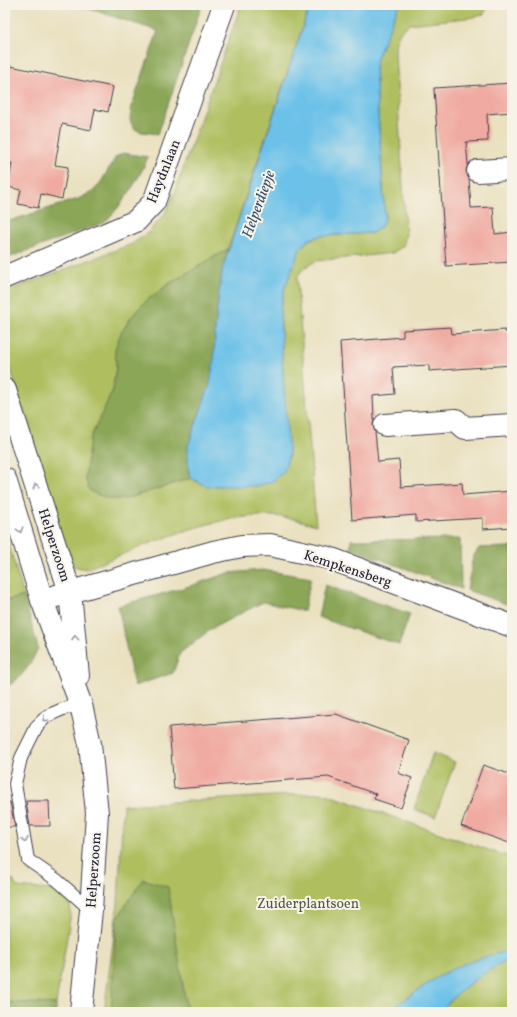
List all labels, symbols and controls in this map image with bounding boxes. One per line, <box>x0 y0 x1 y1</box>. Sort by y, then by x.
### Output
street label: Haydnlaan <box>143 137 186 206</box>
water label: Helperdiepje <box>238 167 281 241</box>
one-way arrow <box>32 483 41 490</box>
street label: Helperzoom <box>33 506 74 585</box>
one-way arrow <box>15 526 24 533</box>
street label: Kempkensberg <box>301 546 394 593</box>
one-way arrow <box>70 635 79 641</box>
one-way arrow <box>42 715 50 722</box>
street label: Helperzoom <box>82 831 107 909</box>
one-way arrow <box>20 837 29 843</box>
park label: Zuiderplantsoen <box>257 895 359 914</box>

